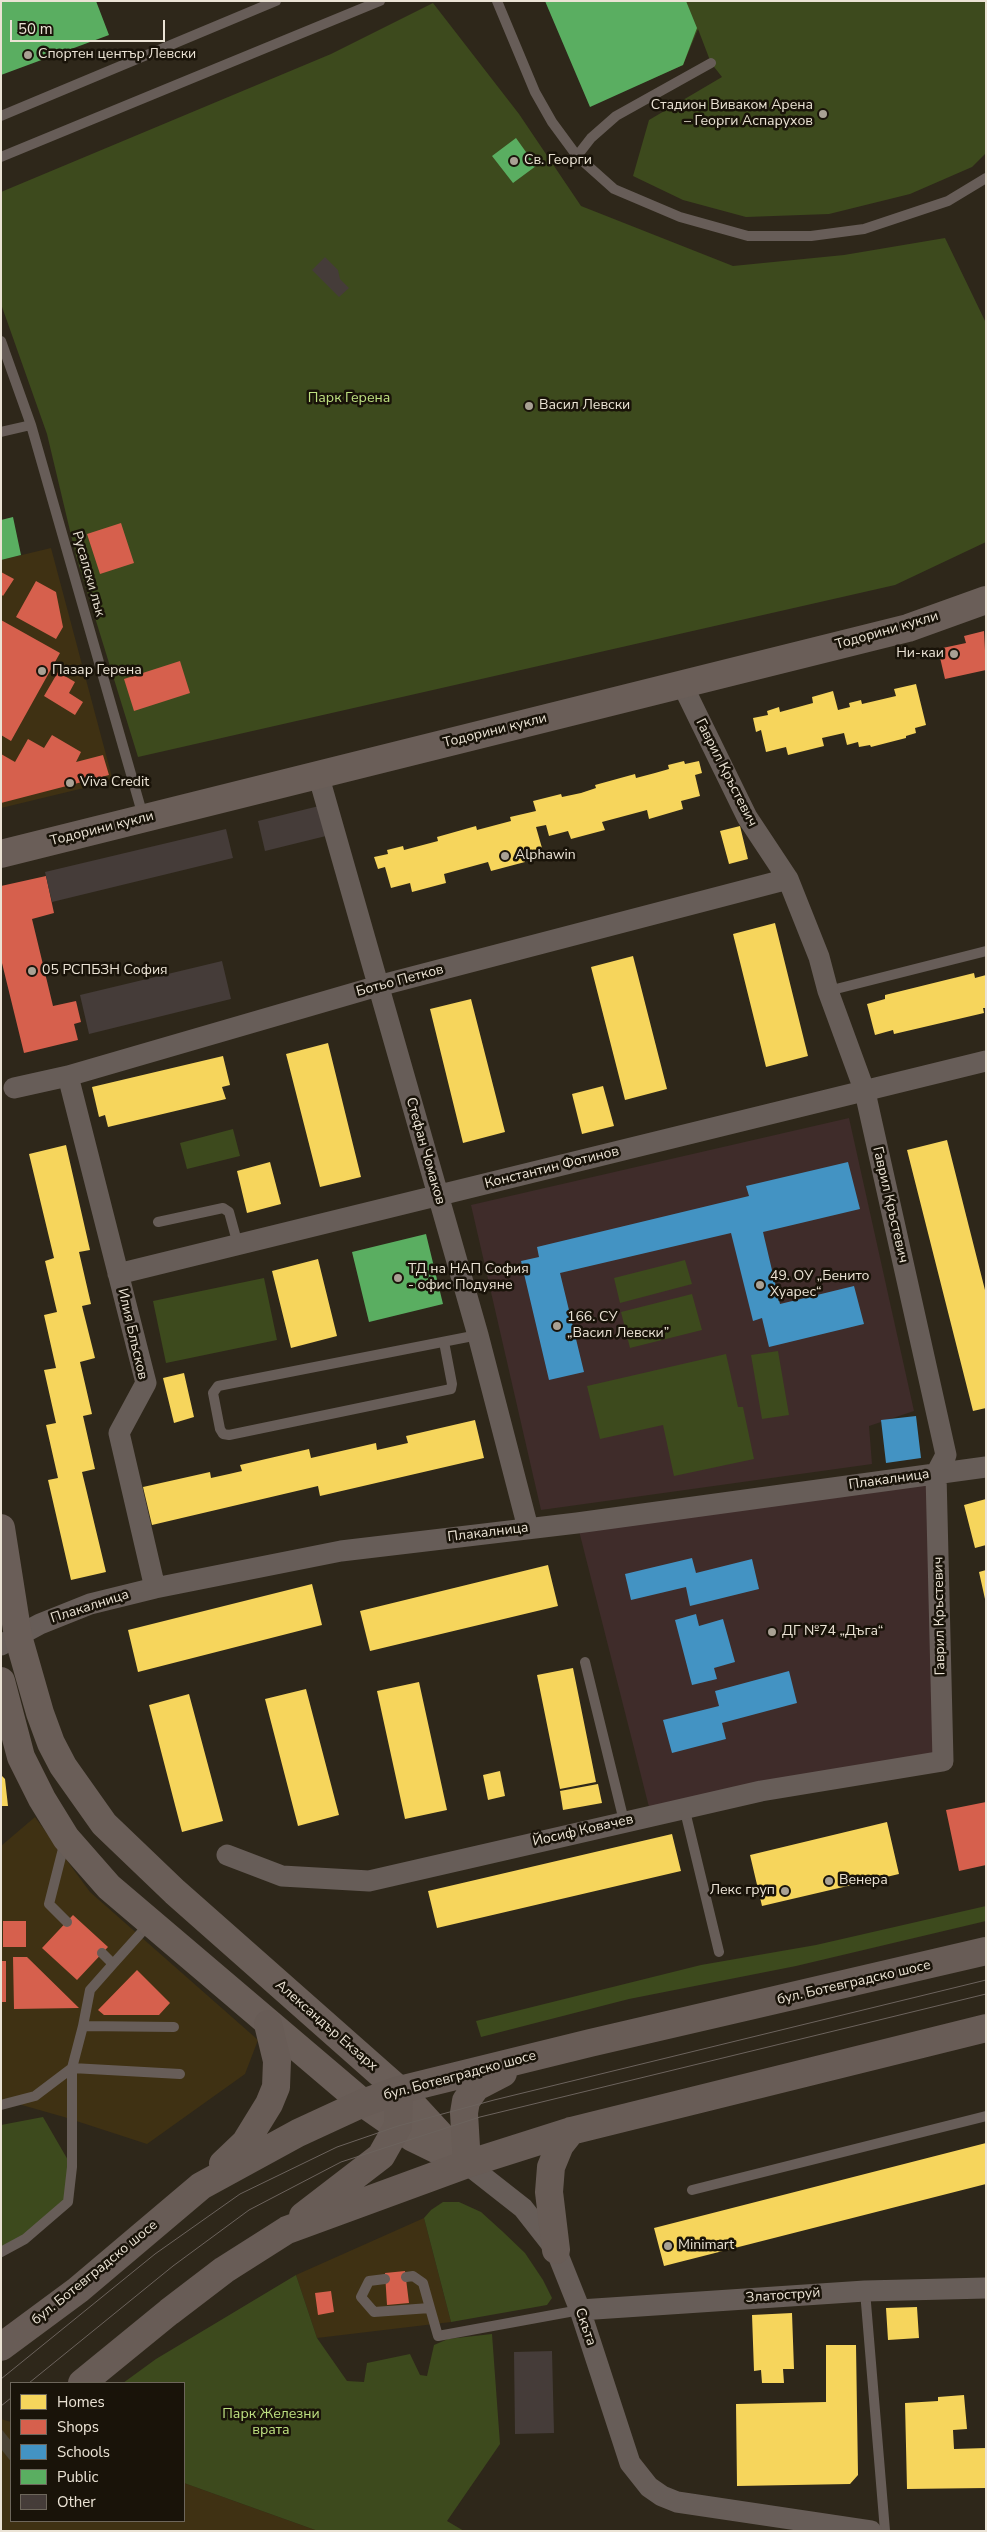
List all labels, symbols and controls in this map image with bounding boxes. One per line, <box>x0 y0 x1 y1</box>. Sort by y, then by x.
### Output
scale bar <box>12 10 168 42</box>
text: 50 m <box>18 19 53 39</box>
place label: Спортен център Левски <box>38 47 196 63</box>
marker: Спортен център Левски <box>22 49 34 61</box>
place label: Стадион Виваком Арена – Георги Аспарухов <box>651 98 813 130</box>
marker: Стадион Виваком Арена – Георги Аспарухов <box>817 108 829 120</box>
place label: Св. Георги <box>524 153 592 169</box>
marker: Св. Георги <box>508 155 520 167</box>
park label: Парк Герена <box>308 391 390 407</box>
place label: Васил Левски <box>539 398 630 414</box>
marker: Васил Левски <box>523 400 535 412</box>
street label: Русалски лък <box>68 529 108 619</box>
street label: Тодорини кукли <box>834 608 940 654</box>
place label: Ни-каи <box>896 646 944 662</box>
marker: Ни-каи <box>948 648 960 660</box>
place label: Пазар Герена <box>52 663 142 679</box>
marker: Пазар Герена <box>36 665 48 677</box>
street label: Тодорини кукли <box>441 710 549 752</box>
street label: Гаврил Кръстевич <box>692 716 760 830</box>
place label: Viva Credit <box>80 775 149 791</box>
marker: Viva Credit <box>64 777 76 789</box>
street label: Тодорини кукли <box>48 808 156 850</box>
place label: Alphawin <box>515 848 576 864</box>
marker: Alphawin <box>499 850 511 862</box>
street label: Ботьо Петков <box>354 961 446 1001</box>
place label: 05 РСПБЗН София <box>42 963 168 979</box>
marker: 05 РСПБЗН София <box>26 965 38 977</box>
street label: Стефан Чомаков <box>402 1095 448 1207</box>
street label: Константин Фотинов <box>483 1143 621 1193</box>
street label: Гаврил Кръстевич <box>868 1145 912 1265</box>
place label: ТД на НАП София - офис Подуяне <box>408 1262 529 1294</box>
place label: 49. ОУ „Бенито Хуарес“ <box>770 1269 870 1302</box>
marker: ТД на НАП София - офис Подуяне <box>392 1272 404 1284</box>
marker: 49. ОУ „Бенито Хуарес“ <box>754 1279 766 1291</box>
street label: Илия Блъсков <box>113 1287 151 1381</box>
place label: 166. СУ „Васил Левски” <box>567 1310 669 1342</box>
marker: 166. СУ „Васил Левски” <box>551 1320 563 1332</box>
street label: Плакалница <box>848 1466 930 1494</box>
street label: Плакалница <box>447 1520 529 1546</box>
street label: Гаврил Кръстевич <box>931 1556 949 1676</box>
street label: Плакалница <box>49 1586 131 1628</box>
place label: ДГ №74 „Дъга“ <box>782 1624 883 1640</box>
marker: ДГ №74 „Дъга“ <box>766 1626 778 1638</box>
street label: Йосиф Ковачев <box>531 1811 635 1851</box>
place label: Венера <box>839 1873 888 1889</box>
marker: Венера <box>823 1875 835 1887</box>
place label: Лекс груп <box>710 1883 775 1899</box>
marker: Лекс груп <box>779 1885 791 1897</box>
street label: бул. Ботевградско шосе <box>776 1957 932 2009</box>
street label: Александър Екзарх <box>271 1977 381 2075</box>
street label: бул. Ботевградско шосе <box>382 2048 538 2104</box>
street label: бул. Ботевградско шосе <box>29 2217 161 2329</box>
place label: Minimart <box>678 2238 734 2254</box>
marker: Minimart <box>662 2240 674 2252</box>
street label: Златоструй <box>745 2285 821 2307</box>
street label: Скъта <box>571 2306 599 2348</box>
legend <box>10 2382 185 2522</box>
text: Homes <box>57 2392 105 2412</box>
park label: Парк Железни врата <box>222 2407 320 2440</box>
text: Shops <box>57 2417 99 2437</box>
text: Schools <box>57 2442 110 2462</box>
text: Public <box>57 2467 98 2487</box>
text: Other <box>57 2492 96 2512</box>

